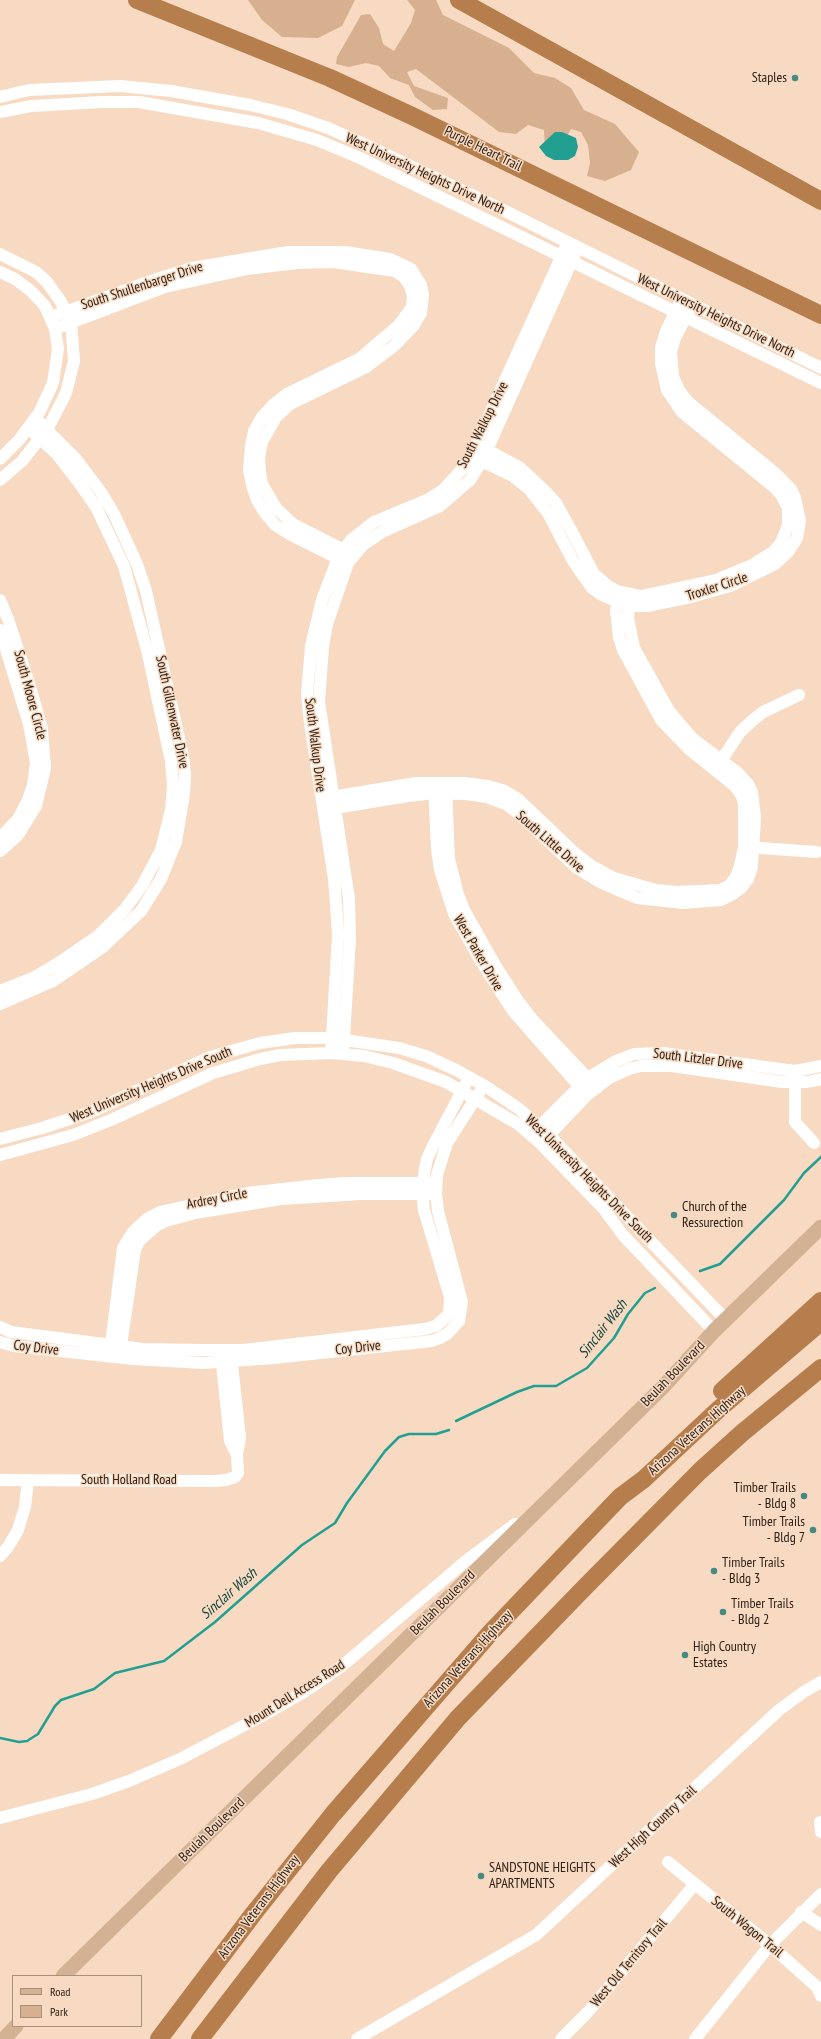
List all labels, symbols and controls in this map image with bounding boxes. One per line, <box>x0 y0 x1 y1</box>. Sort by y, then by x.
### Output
place label: Staples <box>752 70 787 86</box>
marker: Staples <box>790 73 800 83</box>
street label: Purple Heart Trail <box>441 123 525 175</box>
street label: West University Heights Drive North <box>343 130 507 218</box>
street label: South Shullenbarger Drive <box>79 258 205 314</box>
street label: West University Heights Drive North <box>634 270 798 362</box>
street label: South Walkup Drive <box>454 379 512 471</box>
street label: Troxler Circle <box>684 569 750 605</box>
street label: South Moore Circle <box>10 648 50 742</box>
street label: South Gillenwater Drive <box>152 654 192 770</box>
street label: South Walkup Drive <box>301 697 329 793</box>
street label: South Little Drive <box>512 808 588 876</box>
street label: West Parker Drive <box>449 912 507 994</box>
street label: West University Heights Drive South <box>68 1043 234 1127</box>
street label: South Litzler Drive <box>652 1045 744 1073</box>
street label: West University Heights Drive South <box>521 1111 657 1247</box>
street label: Ardrey Circle <box>185 1185 249 1213</box>
place label: Church of the Ressurection <box>682 1199 747 1232</box>
marker: Church of the Ressurection <box>669 1210 679 1220</box>
water label: Sinclair Wash <box>575 1296 631 1362</box>
street label: Coy Drive <box>12 1337 60 1359</box>
street label: Coy Drive <box>334 1337 382 1359</box>
street label: Beulah Boulevard <box>637 1338 709 1410</box>
street label: Arizona Veterans Highway <box>645 1383 749 1479</box>
street label: South Holland Road <box>81 1472 177 1488</box>
place label: Timber Trails - Bldg 8 <box>733 1480 796 1512</box>
marker: Timber Trails - Bldg 8 <box>799 1491 809 1501</box>
place label: Timber Trails - Bldg 7 <box>742 1514 805 1546</box>
marker: Timber Trails - Bldg 7 <box>808 1525 818 1535</box>
place label: Timber Trails - Bldg 3 <box>722 1555 785 1588</box>
water label: Sinclair Wash <box>197 1565 261 1623</box>
marker: Timber Trails - Bldg 3 <box>709 1566 719 1576</box>
street label: Beulah Boulevard <box>407 1567 479 1639</box>
place label: Timber Trails - Bldg 2 <box>731 1596 794 1628</box>
street label: Arizona Veterans Highway <box>420 1607 516 1711</box>
marker: Timber Trails - Bldg 2 <box>718 1607 728 1617</box>
place label: High Country Estates <box>693 1639 756 1672</box>
marker: High Country Estates <box>680 1650 690 1660</box>
street label: Mount Dell Access Road <box>242 1656 348 1732</box>
street label: West High Country Trail <box>606 1782 700 1872</box>
street label: Beulah Boulevard <box>176 1794 248 1866</box>
street label: Arizona Veterans Highway <box>215 1852 303 1962</box>
place label: SANDSTONE HEIGHTS APARTMENTS <box>489 1860 596 1892</box>
marker: SANDSTONE HEIGHTS APARTMENTS <box>476 1871 486 1881</box>
street label: South Wagon Trail <box>708 1893 786 1961</box>
street label: West Old Territory Trail <box>587 1915 671 2011</box>
legend <box>12 1975 142 2027</box>
text: Road <box>50 1984 70 1999</box>
text: Park <box>50 2004 68 2019</box>

